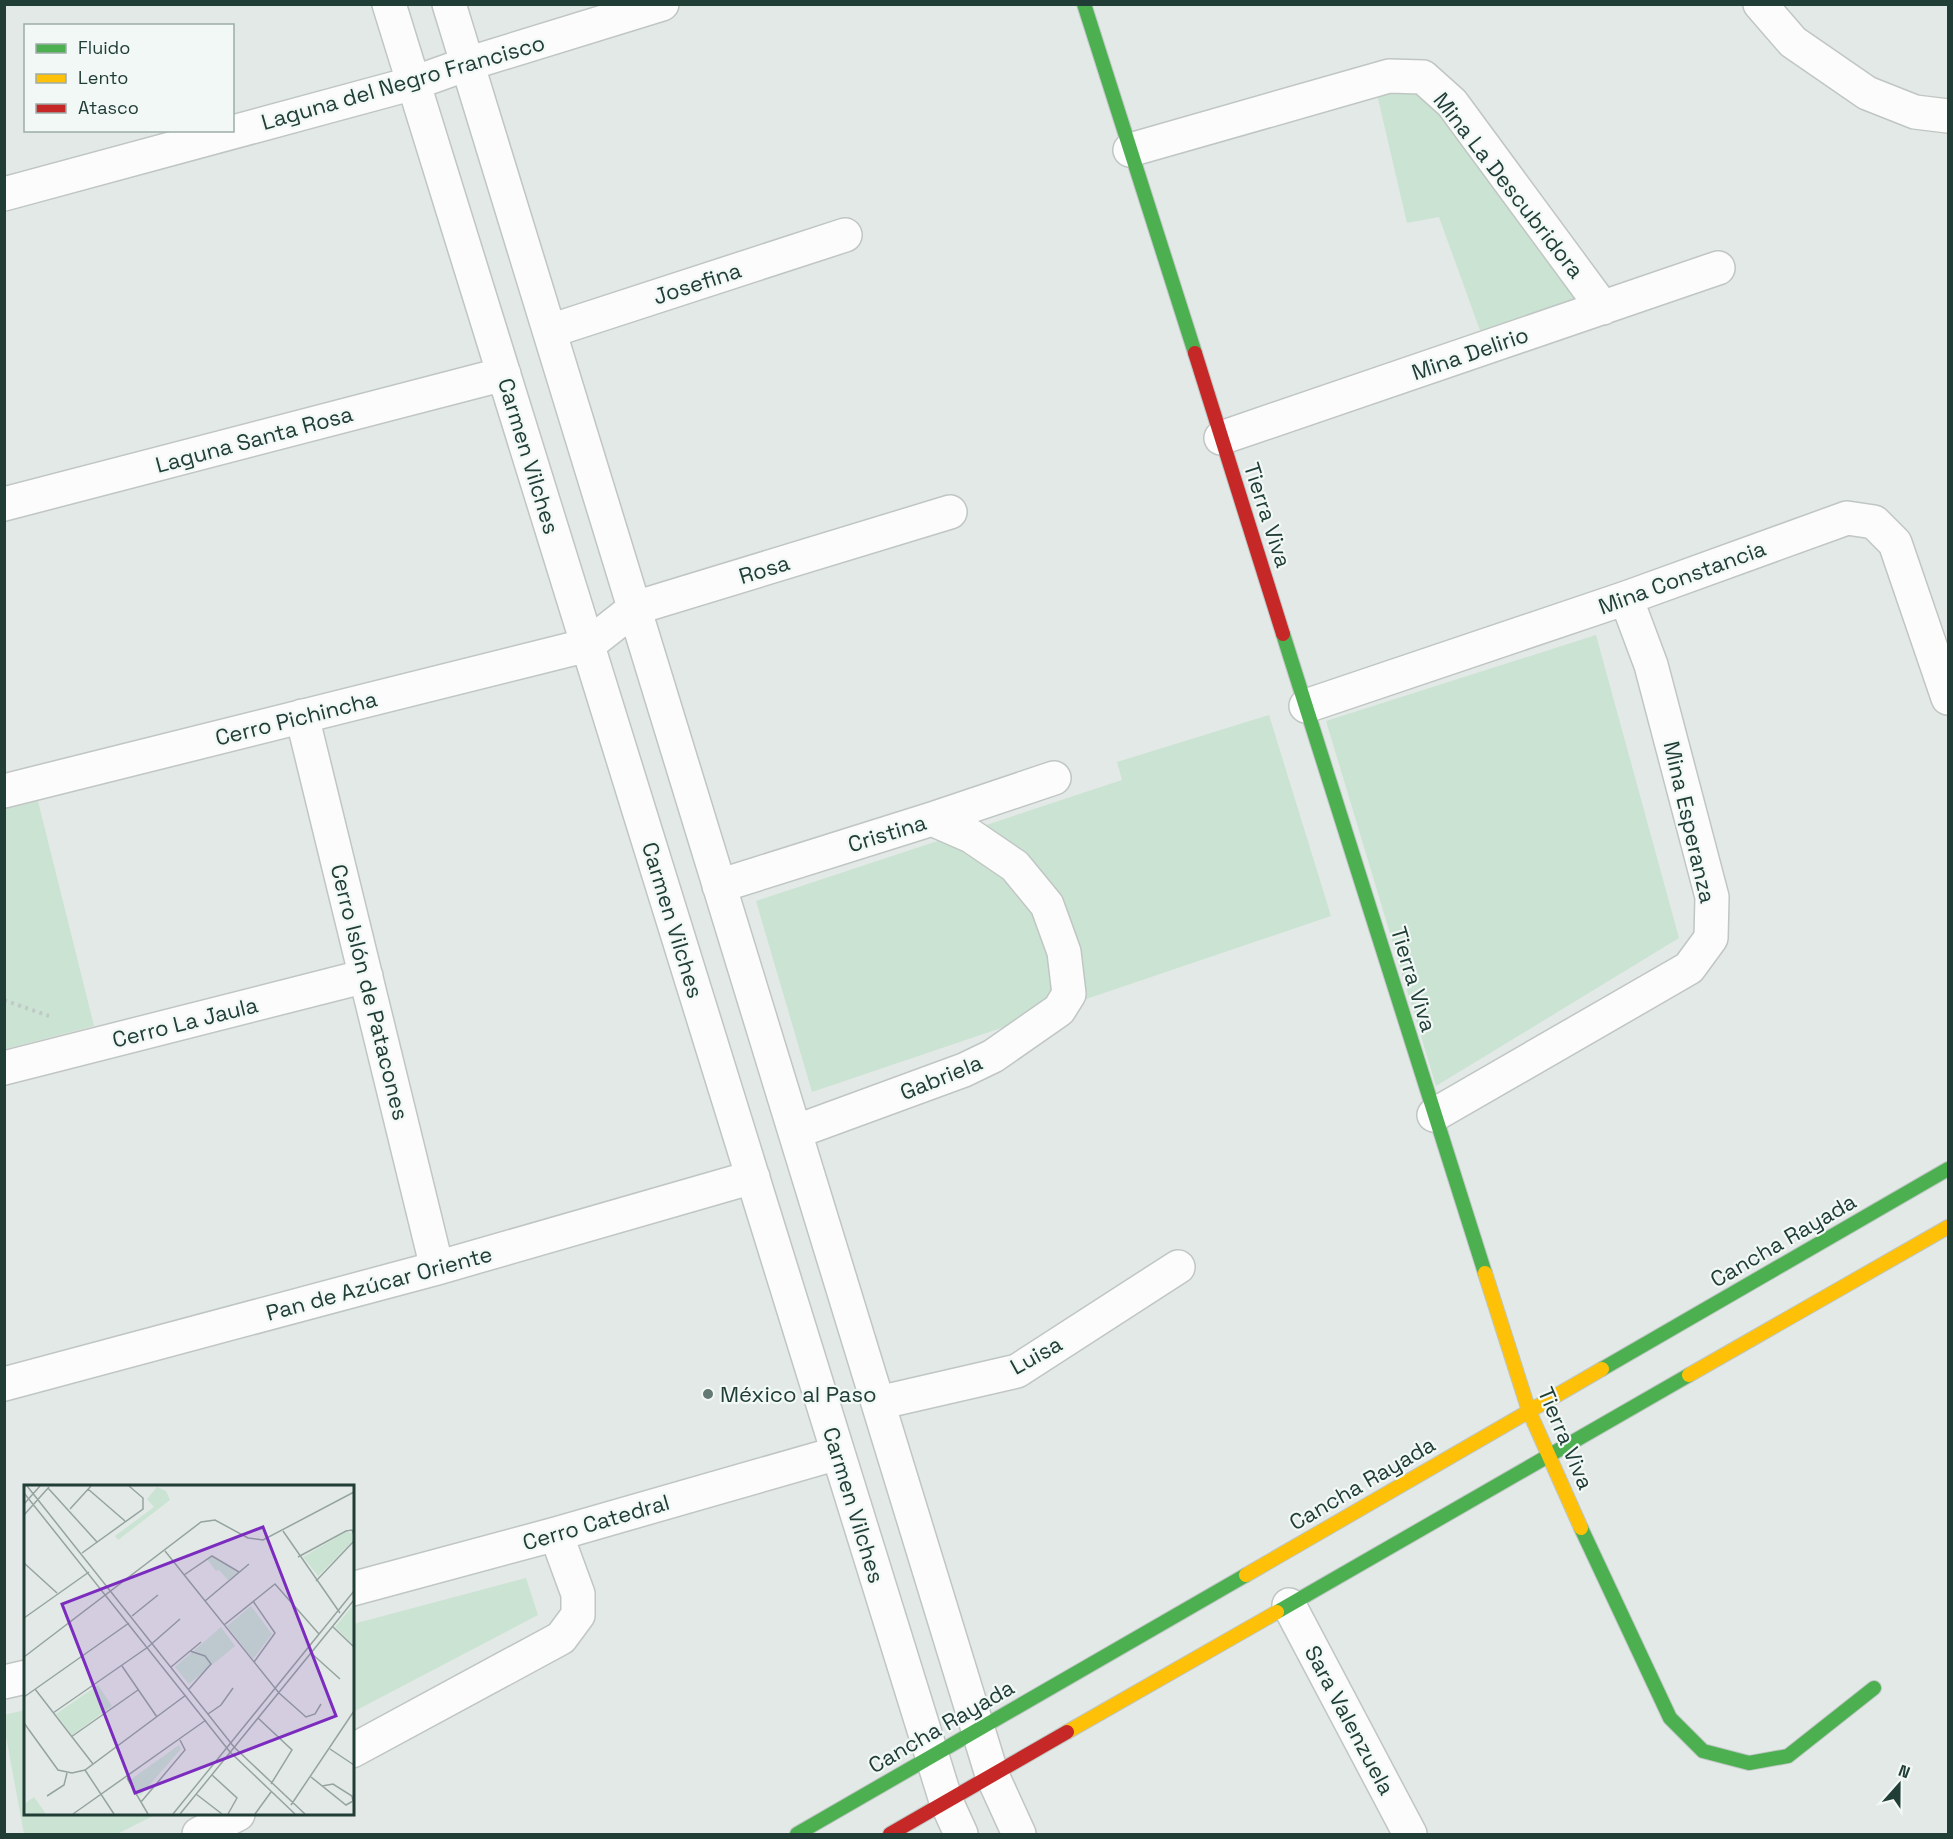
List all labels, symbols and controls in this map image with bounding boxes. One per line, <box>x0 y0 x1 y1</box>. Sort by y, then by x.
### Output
legend <box>24 24 234 132</box>
street label: Laguna del Negro Francisco <box>258 28 548 136</box>
text: Fluido <box>78 36 130 59</box>
text: Lento <box>78 66 128 89</box>
street label: Mina La Descubridora <box>1428 86 1591 284</box>
text: Atasco <box>78 96 139 119</box>
street label: Josefina <box>649 256 745 310</box>
street label: Mina Delirio <box>1408 320 1532 386</box>
street label: Carmen Vilches <box>492 375 566 537</box>
street label: Laguna Santa Rosa <box>152 399 356 479</box>
street label: Tierra Viva <box>1238 459 1298 571</box>
street label: Mina Constancia <box>1594 534 1770 620</box>
street label: Rosa <box>735 548 793 590</box>
street label: Cerro Pichincha <box>212 684 380 752</box>
street label: Mina Esperanza <box>1658 738 1722 906</box>
street label: Cristina <box>844 808 930 858</box>
street label: Carmen Vilches <box>636 839 710 1001</box>
street label: Cerro Islón de Patacones <box>325 861 415 1123</box>
street label: Tierra Viva <box>1385 923 1443 1035</box>
street label: Cerro La Jaula <box>109 990 261 1054</box>
street label: Gabriela <box>896 1048 986 1106</box>
street label: Cancha Rayada <box>1705 1187 1861 1293</box>
street label: Pan de Azúcar Oriente <box>263 1239 495 1327</box>
street label: Luisa <box>1005 1329 1067 1381</box>
place label: México al Paso <box>720 1380 877 1408</box>
street label: Tierra Viva <box>1532 1383 1600 1494</box>
marker: México al Paso <box>701 1387 715 1401</box>
street label: Carmen Vilches <box>817 1424 891 1586</box>
street label: Cancha Rayada <box>1284 1430 1440 1536</box>
inset map <box>24 1485 354 1815</box>
street label: Cerro Catedral <box>519 1488 673 1556</box>
street label: Sara Valenzuela <box>1299 1640 1401 1800</box>
street label: Cancha Rayada <box>863 1673 1019 1779</box>
north arrow <box>1869 1755 1929 1815</box>
text: N <box>1895 1760 1913 1783</box>

